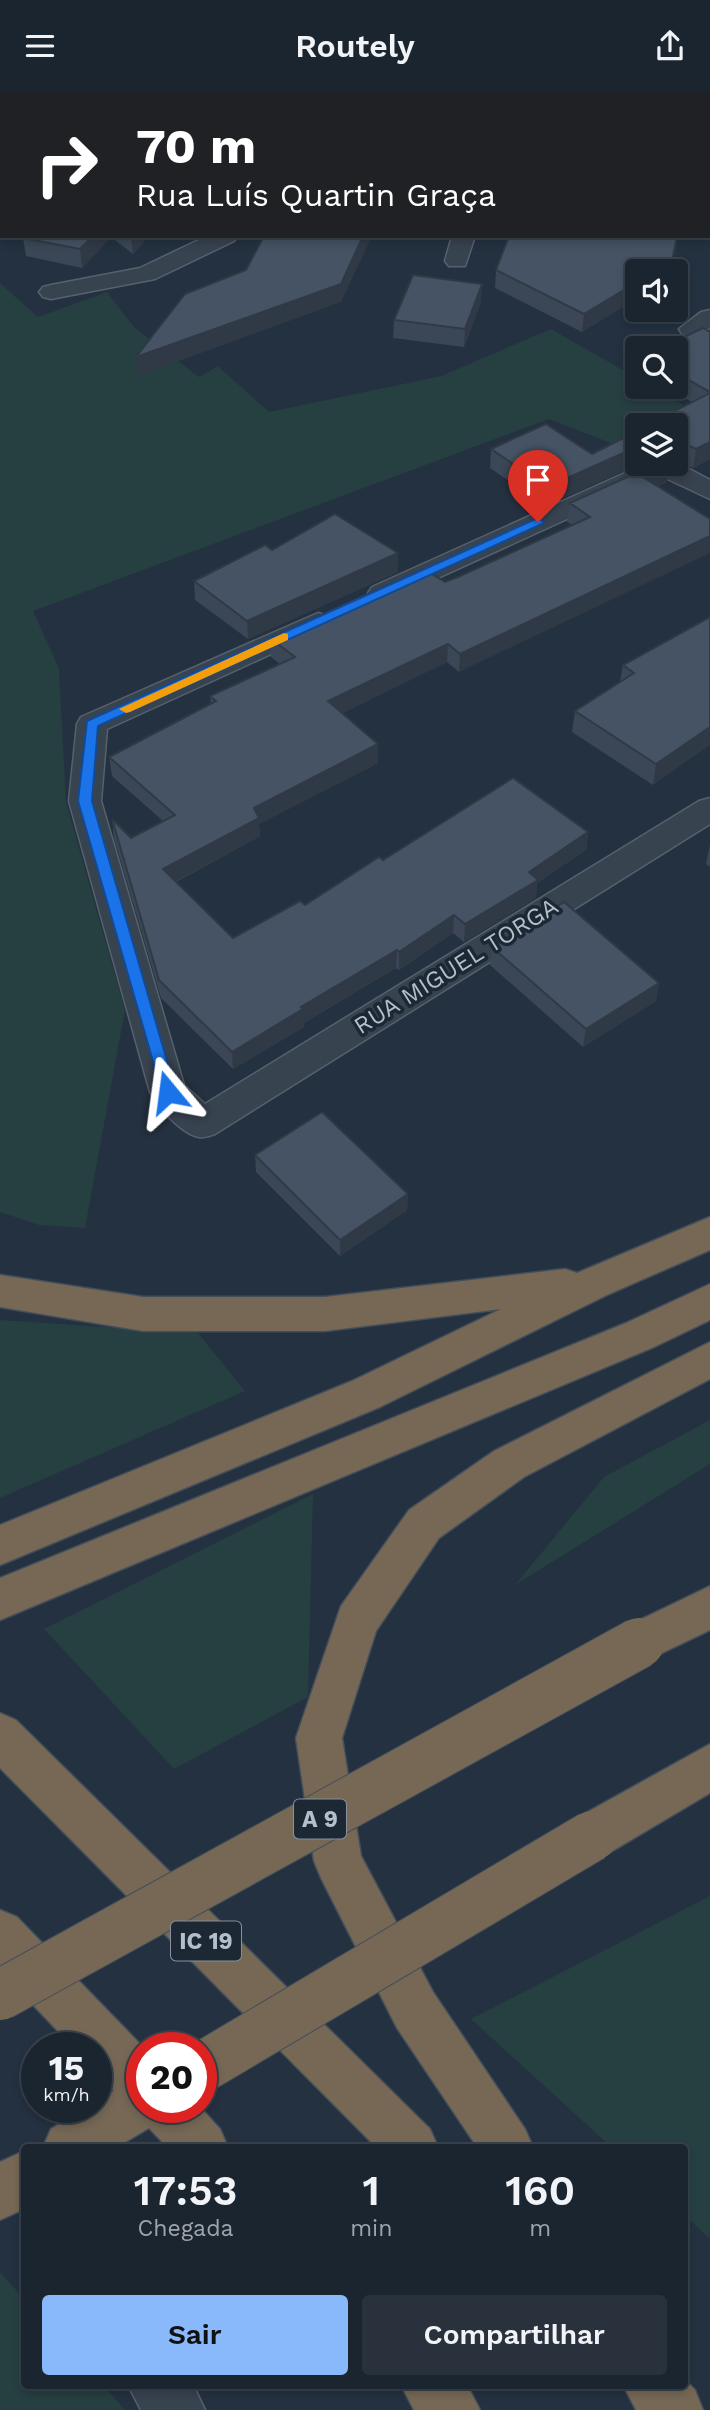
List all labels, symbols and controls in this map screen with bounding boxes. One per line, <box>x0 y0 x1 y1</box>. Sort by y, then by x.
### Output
icon: menu <box>21 27 59 65</box>
text: Routely <box>295 27 415 65</box>
icon: share <box>651 27 689 65</box>
text: 70 m <box>136 117 256 175</box>
icon: right <box>21 119 112 210</box>
text: Rua Luís Quartin Graça <box>136 176 496 214</box>
map controls <box>625 259 688 476</box>
button: sound <box>625 259 688 322</box>
button: search <box>625 336 688 399</box>
button: layers <box>625 413 688 476</box>
pin <box>508 450 568 522</box>
icon: arrive <box>519 461 557 499</box>
street label: RUA MIGUEL TORGA <box>349 892 563 1040</box>
position arrow <box>131 1055 205 1129</box>
road number: A 9 <box>294 1799 346 1839</box>
road number: IC 19 <box>171 1921 241 1961</box>
speed limit sign: 20 <box>126 2032 217 2123</box>
text: 15 <box>49 2047 84 2089</box>
text: km/h <box>43 2084 90 2105</box>
text: 17:53 <box>134 2166 237 2215</box>
text: 1 <box>363 2166 380 2215</box>
text: 160 <box>505 2166 575 2215</box>
text: Chegada <box>138 2215 234 2242</box>
text: min <box>350 2215 392 2242</box>
text: m <box>529 2215 551 2242</box>
button: Sair <box>42 2295 348 2375</box>
button: Compartilhar <box>362 2295 667 2375</box>

